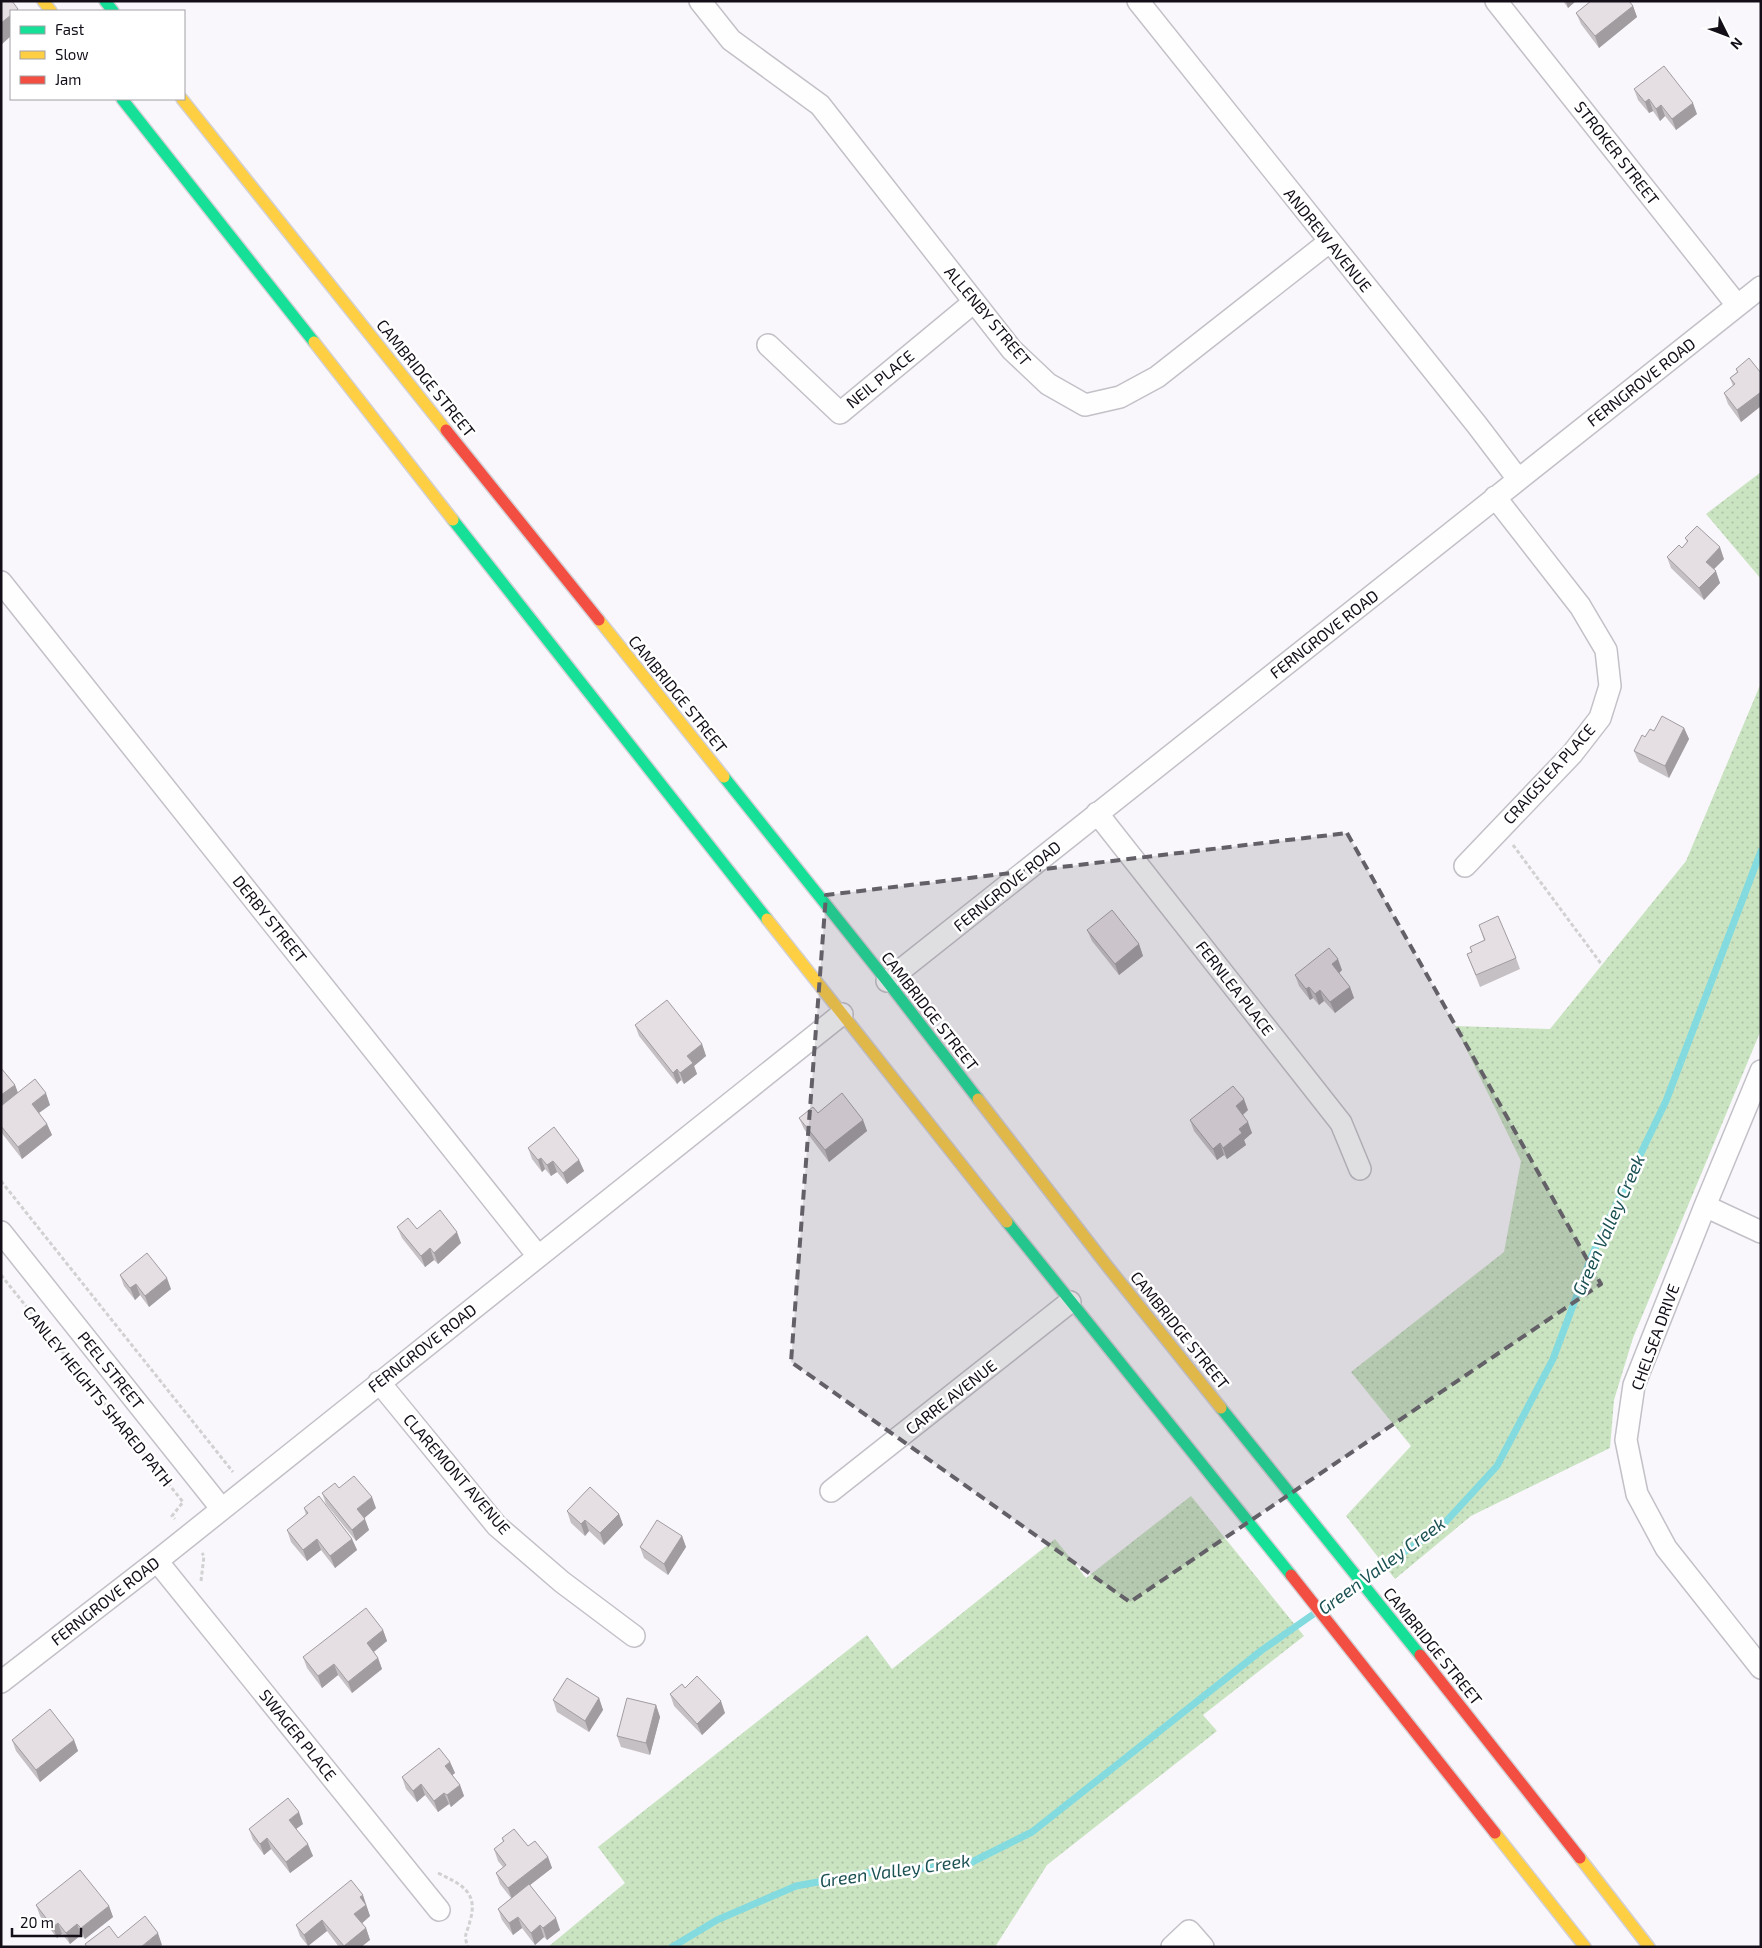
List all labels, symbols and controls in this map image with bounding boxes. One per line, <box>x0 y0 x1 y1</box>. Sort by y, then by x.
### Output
legend <box>10 10 185 100</box>
north arrow <box>1702 10 1752 60</box>
text: Fast <box>55 20 85 38</box>
text: N <box>1727 35 1747 53</box>
text: Slow <box>55 45 89 63</box>
text: Jam <box>55 70 81 88</box>
street label: STROKER STREET <box>1571 97 1664 208</box>
street label: ANDREW AVENUE <box>1281 184 1376 295</box>
street label: ALLENBY STREET <box>941 262 1036 369</box>
street label: CAMBRIDGE STREET <box>373 315 480 440</box>
street label: FERNGROVE ROAD <box>1583 333 1699 430</box>
street label: NEIL PLACE <box>842 346 917 412</box>
street label: FERNGROVE ROAD <box>1266 585 1382 682</box>
street label: CAMBRIDGE STREET <box>625 631 732 756</box>
street label: CRAIGSLEA PLACE <box>1499 720 1599 828</box>
street label: FERNGROVE ROAD <box>949 836 1064 935</box>
street label: DERBY STREET <box>229 871 311 966</box>
street label: FERNLEA PLACE <box>1193 937 1278 1039</box>
street label: CAMBRIDGE STREET <box>878 947 983 1074</box>
water label: Green Valley Creek <box>1567 1151 1649 1298</box>
street label: CAMBRIDGE STREET <box>1127 1267 1234 1392</box>
street label: CHELSEA DRIVE <box>1627 1281 1683 1392</box>
street label: FERNGROVE ROAD <box>364 1299 480 1396</box>
street label: CANLEY HEIGHTS SHARED PATH <box>20 1302 177 1490</box>
street label: PEEL STREET <box>74 1327 148 1412</box>
street label: CARRE AVENUE <box>901 1355 1000 1438</box>
street label: CLAREMONT AVENUE <box>400 1410 515 1538</box>
water label: Green Valley Creek <box>1314 1512 1449 1619</box>
street label: FERNGROVE ROAD <box>47 1552 163 1649</box>
street label: CAMBRIDGE STREET <box>1380 1583 1487 1708</box>
street label: SWAGER PLACE <box>256 1685 341 1784</box>
water label: Green Valley Creek <box>818 1849 972 1891</box>
scale bar <box>12 1906 81 1938</box>
text: 20 m <box>20 1913 54 1931</box>

